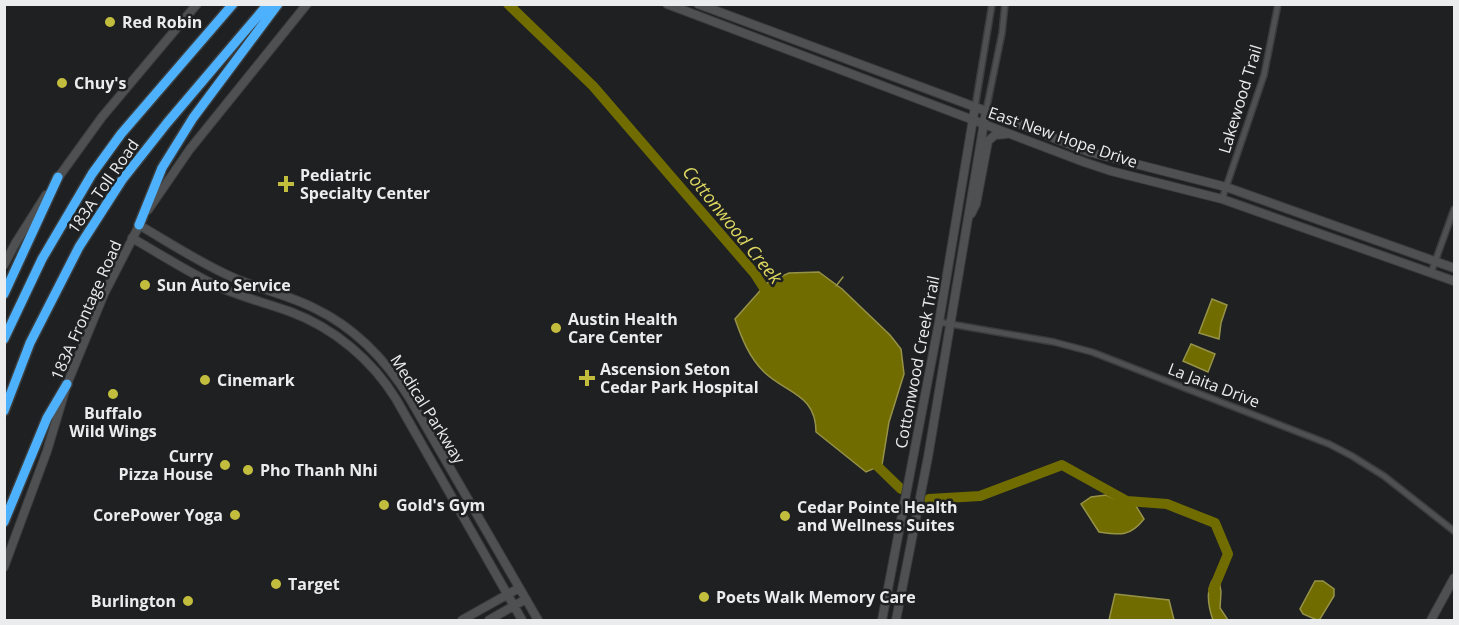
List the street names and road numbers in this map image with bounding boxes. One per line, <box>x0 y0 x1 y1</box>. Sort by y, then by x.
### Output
street label: Lakewood Trail <box>1213 42 1267 156</box>
street label: East New Hope Drive <box>985 101 1141 173</box>
street label: 183A Toll Road <box>62 134 144 238</box>
street label: 183A Frontage Road <box>45 237 127 383</box>
street label: Cottonwood Creek Trail <box>889 274 945 450</box>
street label: Medical Parkway <box>386 350 471 469</box>
street label: La Jaita Drive <box>1165 357 1263 413</box>

